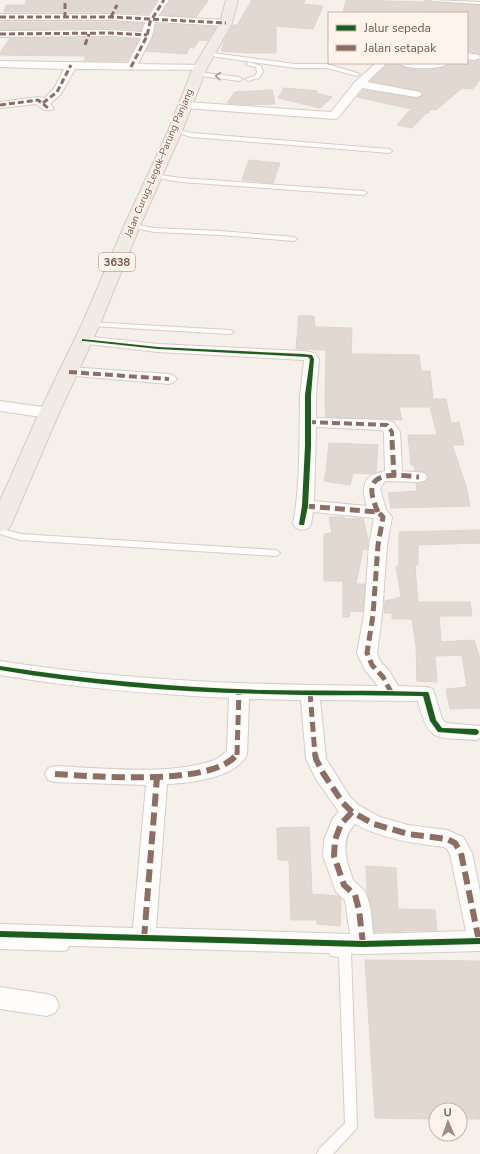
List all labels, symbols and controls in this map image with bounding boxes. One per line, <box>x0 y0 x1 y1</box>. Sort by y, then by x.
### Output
legend <box>328 12 468 64</box>
text: Jalur sepeda <box>363 20 431 36</box>
text: Jalan setapak <box>363 40 437 56</box>
one-way arrow <box>215 72 221 81</box>
street label: Jalan Curug–Legok–Parung Panjang <box>121 86 197 240</box>
road number: 3638 <box>99 253 135 271</box>
north arrow <box>428 1102 468 1142</box>
text: U <box>443 1105 452 1120</box>

